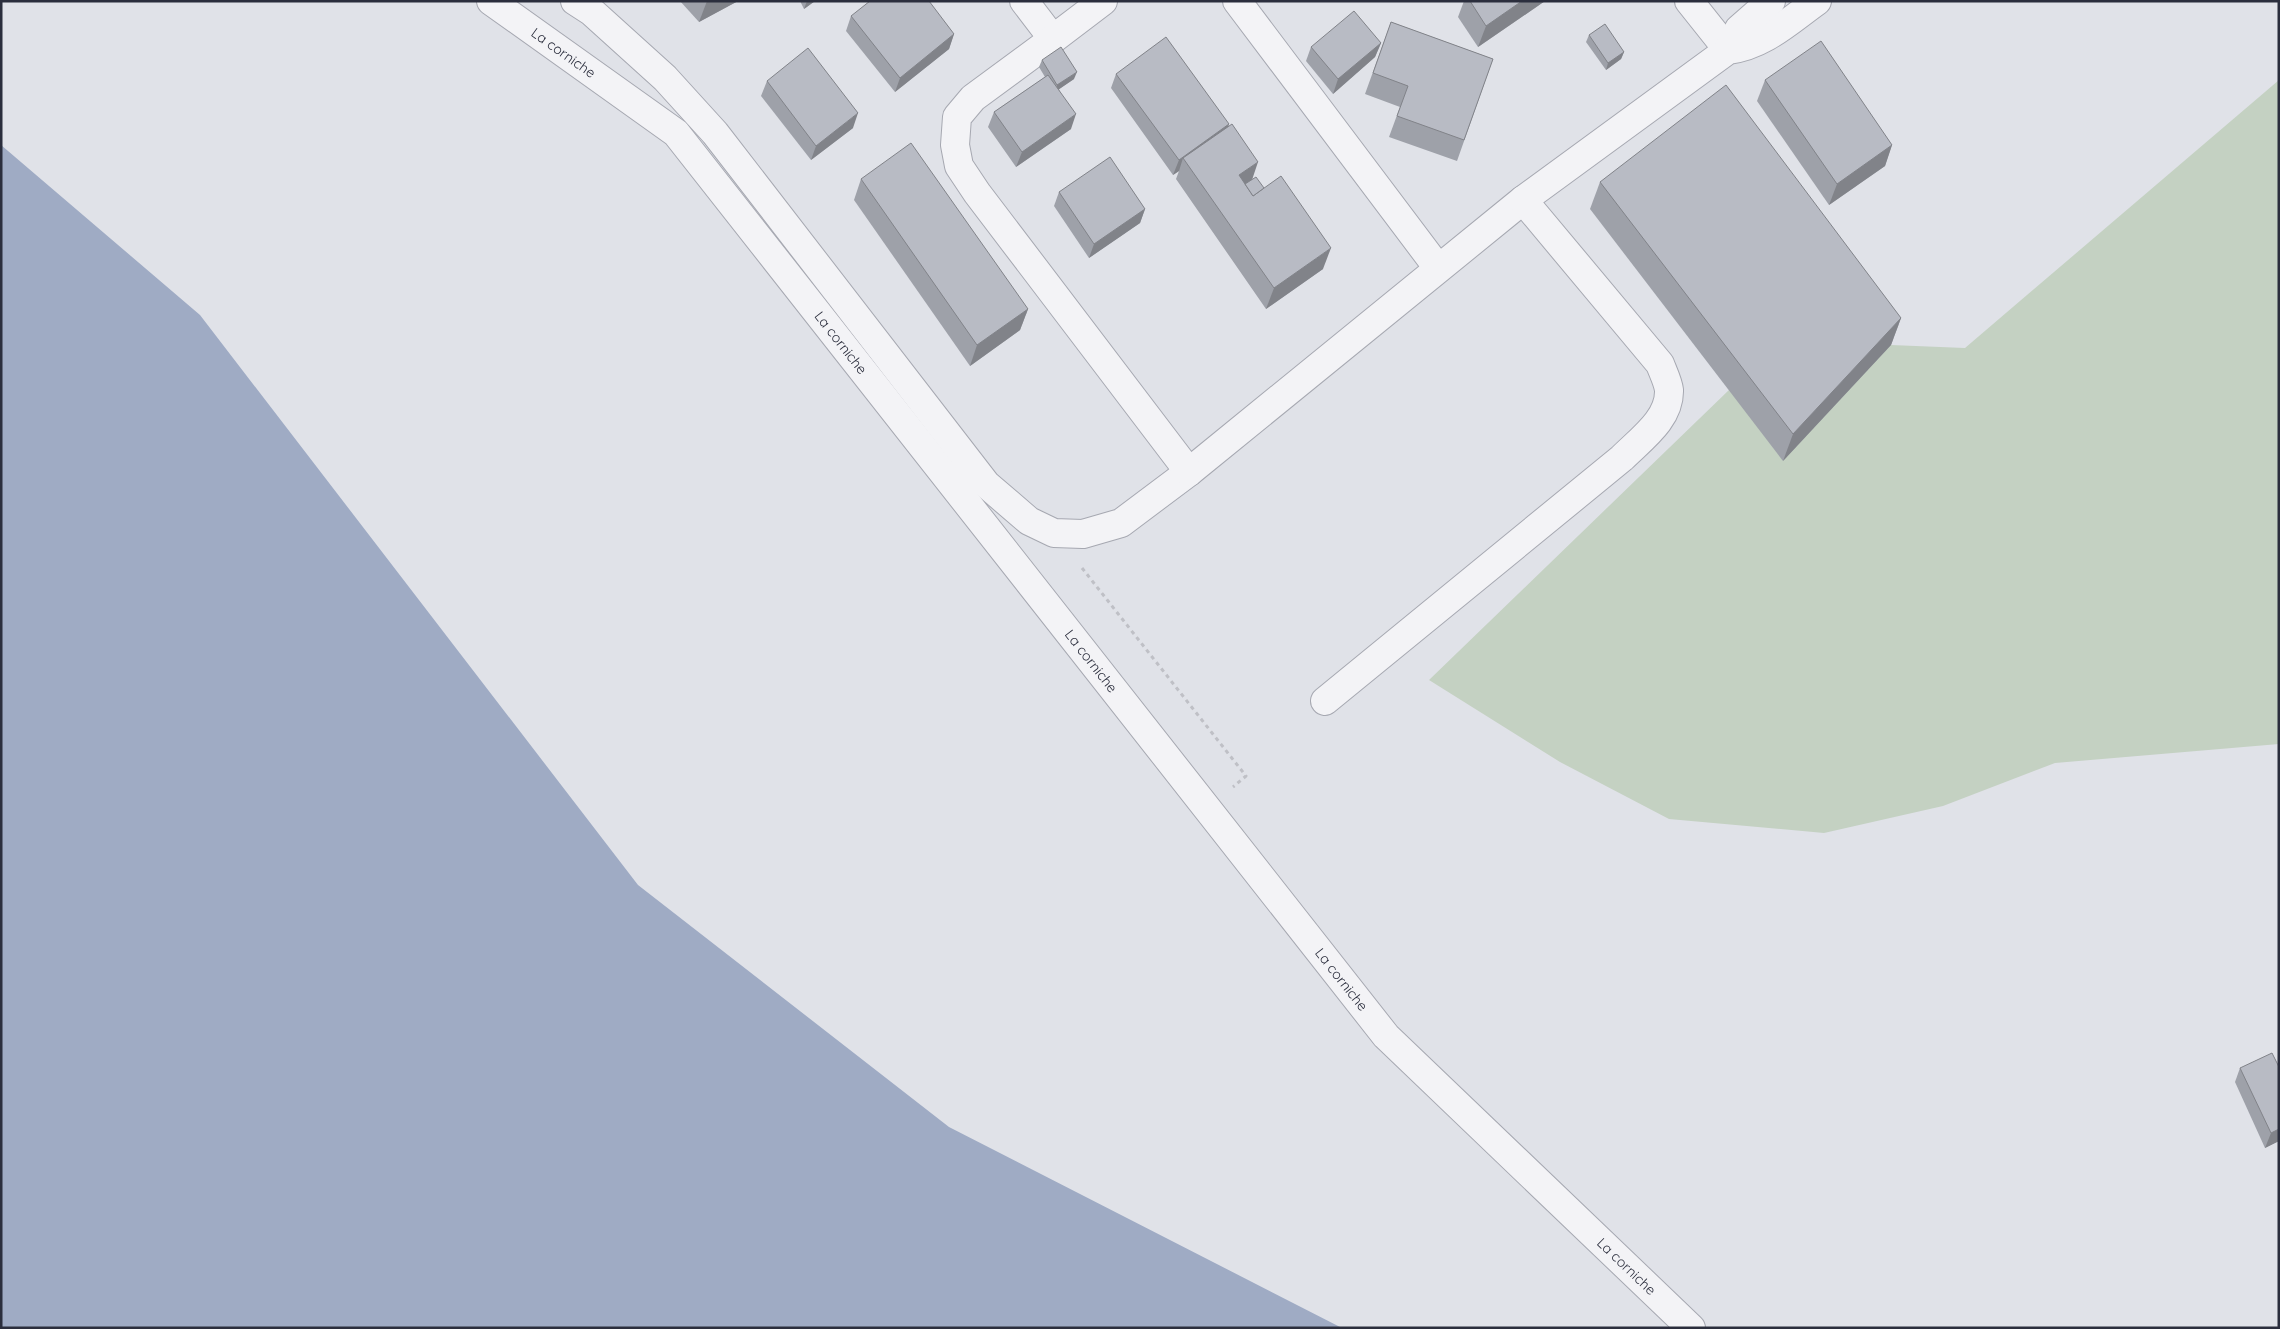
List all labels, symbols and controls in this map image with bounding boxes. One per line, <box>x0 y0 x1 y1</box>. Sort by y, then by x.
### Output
street label: La corniche <box>528 24 599 82</box>
street label: La corniche <box>811 308 871 378</box>
street label: La corniche <box>1061 626 1122 696</box>
street label: La corniche <box>1311 944 1372 1015</box>
street label: La corniche <box>1593 1234 1660 1299</box>

